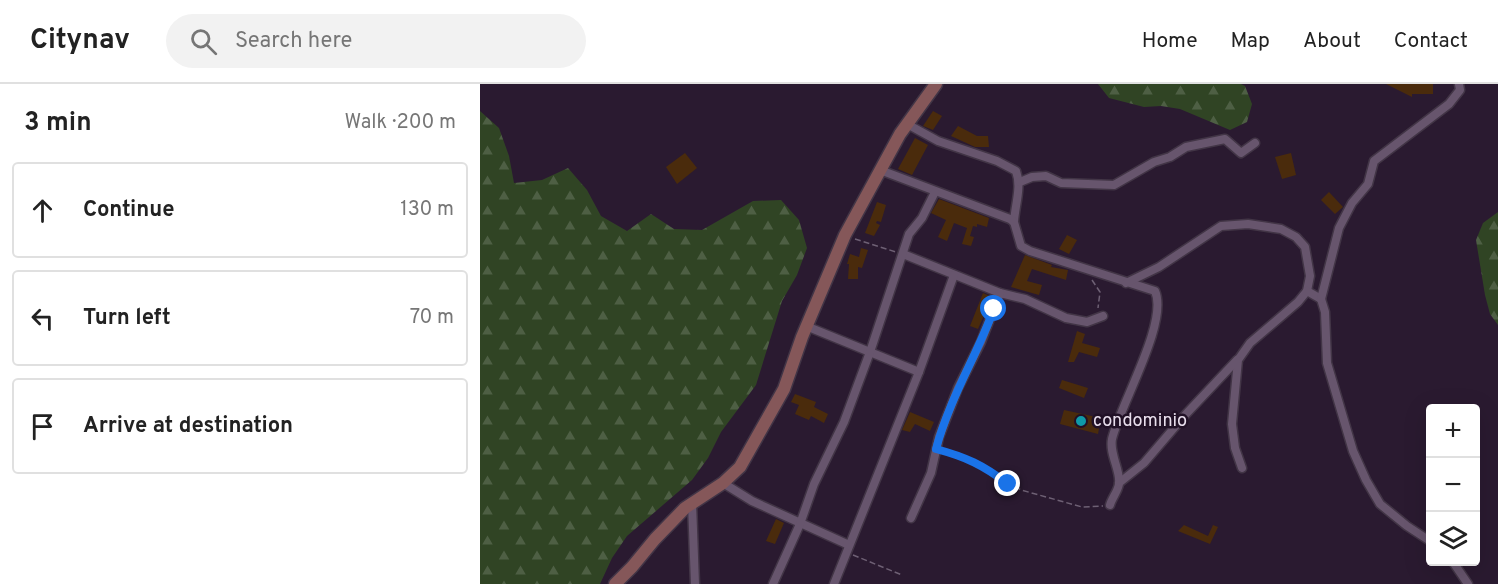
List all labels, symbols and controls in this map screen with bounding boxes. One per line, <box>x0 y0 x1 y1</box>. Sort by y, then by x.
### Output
search box <box>166 14 586 68</box>
text: Citynav <box>30 23 130 59</box>
icon: search <box>187 25 220 58</box>
text: Search here <box>235 28 352 55</box>
text: Home <box>1142 28 1198 55</box>
text: Map <box>1231 28 1270 55</box>
text: About <box>1303 28 1361 55</box>
text: Contact <box>1394 28 1468 55</box>
text: 3 min <box>24 107 92 140</box>
text: Walk · 200 m <box>345 110 456 136</box>
icon: ahead <box>26 194 59 227</box>
text: Continue <box>83 197 174 224</box>
text: 130 m <box>400 197 454 223</box>
route start <box>980 295 1006 321</box>
icon: left <box>26 302 59 335</box>
text: Turn left <box>83 305 171 332</box>
text: 70 m <box>410 305 454 331</box>
map controls <box>1426 404 1480 566</box>
button: + <box>1426 404 1480 458</box>
icon: arrive <box>26 410 59 443</box>
place label: condominio <box>1093 410 1187 433</box>
text: Arrive at destination <box>83 413 293 440</box>
marker: condominio <box>1074 414 1088 428</box>
button: − <box>1426 458 1480 512</box>
route end <box>994 470 1020 496</box>
button: layers <box>1426 512 1480 566</box>

